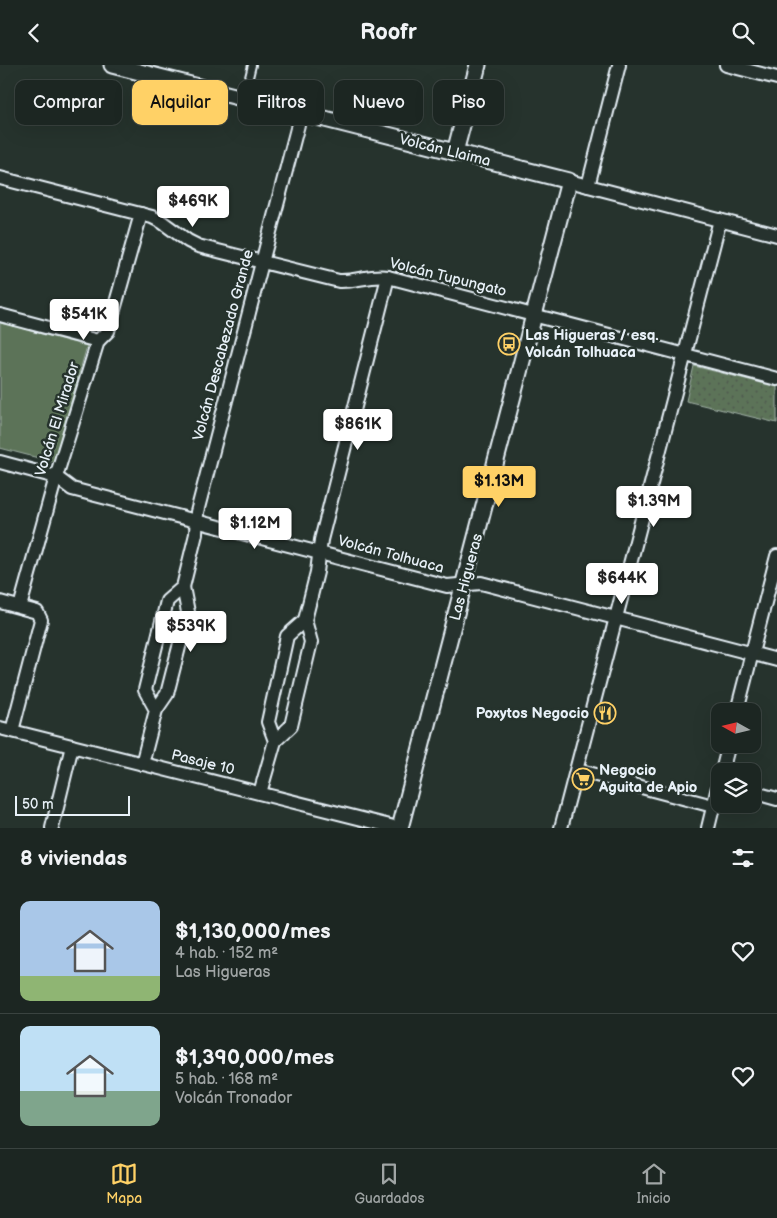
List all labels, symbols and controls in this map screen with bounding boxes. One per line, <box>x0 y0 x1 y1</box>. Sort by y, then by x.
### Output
icon: back <box>20 19 48 47</box>
text: Roofr <box>360 19 417 46</box>
icon: search <box>729 19 757 47</box>
chip: Comprar <box>15 80 122 125</box>
chip: Alquilar <box>132 80 228 125</box>
chip: Filtros <box>238 80 324 125</box>
chip: Nuevo <box>334 80 423 125</box>
chip: Piso <box>433 80 504 125</box>
street label: Volcán Llaima <box>397 130 493 171</box>
pin: $469K <box>158 185 228 228</box>
text: $469K <box>168 192 218 211</box>
street label: Volcán Descabezado Grande <box>189 247 258 443</box>
street label: Volcán Tupungato <box>387 254 508 301</box>
pin: $541K <box>49 299 119 341</box>
text: $541K <box>61 305 107 324</box>
place label: Las Higueras / esq. Volcán Tolhuaca <box>525 326 659 362</box>
bus stop icon: Las Higueras / esq. Volcán Tolhuaca <box>497 332 521 356</box>
street label: Volcán El Mirador <box>31 359 84 479</box>
pin: $861K <box>323 409 393 451</box>
text: $861K <box>334 415 382 434</box>
pin: $1.13M <box>458 465 540 508</box>
text: $1.13M <box>474 472 524 491</box>
pin: $1.39M <box>613 485 695 528</box>
text: $1.39M <box>627 492 681 511</box>
pin: $1.12M <box>214 507 296 550</box>
text: $1.12M <box>230 514 280 533</box>
street label: Volcán Tolhuaca <box>336 531 446 578</box>
street label: Las Higueras <box>446 531 487 623</box>
pin: $644K <box>587 563 657 605</box>
text: $644K <box>597 569 647 588</box>
pin: $539K <box>156 611 226 653</box>
text: $539K <box>166 617 216 636</box>
restaurant icon: Poxytos Negocio <box>593 701 617 725</box>
north arrow <box>711 703 761 753</box>
map controls <box>711 703 761 813</box>
place label: Poxytos Negocio <box>476 704 589 723</box>
street label: Pasaje 10 <box>169 745 237 780</box>
place label: Negocio Aguita de Apio <box>598 761 698 797</box>
button: layers <box>711 763 761 813</box>
supermarket icon: Negocio Aguita de Apio <box>571 767 595 791</box>
scale bar <box>15 793 130 816</box>
text: 50 m <box>22 796 54 813</box>
icon: filters <box>729 844 757 872</box>
text: 8 viviendas <box>20 846 127 871</box>
text: $1,130,000/mes <box>175 919 331 944</box>
icon: home <box>60 921 120 981</box>
icon: heart <box>729 937 757 965</box>
text: 4 hab. · 152 m² <box>175 944 278 963</box>
text: Las Higueras <box>175 963 271 982</box>
text: $1,390,000/mes <box>175 1045 334 1070</box>
icon: home <box>60 1046 120 1106</box>
icon: heart <box>729 1062 757 1090</box>
text: 5 hab. · 168 m² <box>175 1070 278 1089</box>
text: Volcán Tronador <box>175 1089 292 1108</box>
tab: Mapa <box>106 1160 142 1207</box>
tab: Guardados <box>354 1160 424 1207</box>
tab: Inicio <box>637 1160 671 1207</box>

